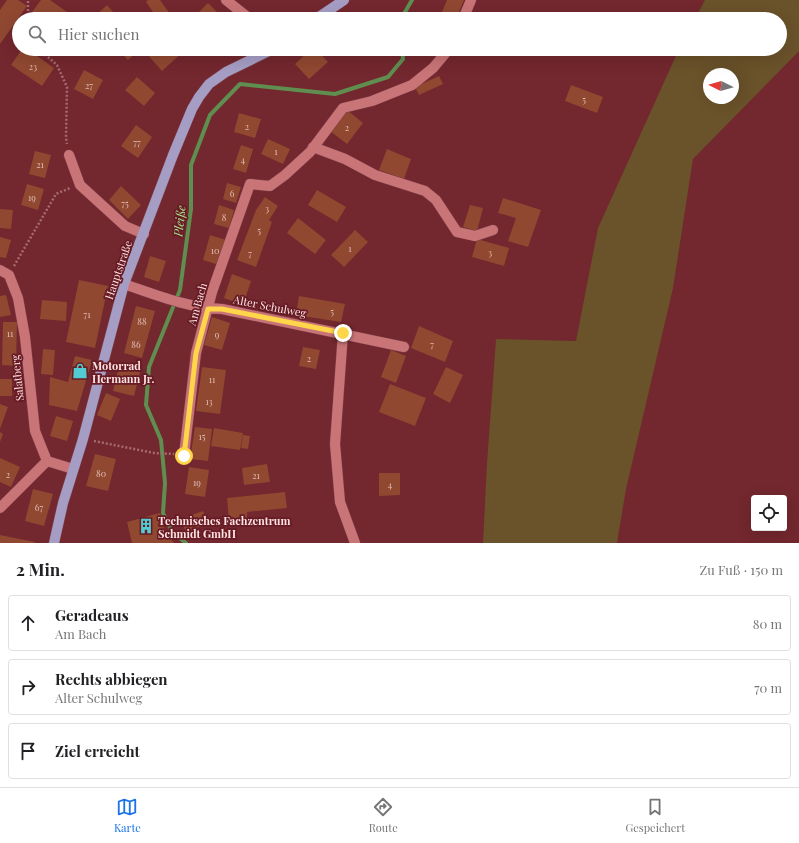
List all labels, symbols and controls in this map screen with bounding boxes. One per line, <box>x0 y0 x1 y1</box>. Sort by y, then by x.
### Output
search box <box>12 12 787 56</box>
icon: search <box>26 23 48 45</box>
text: Hier suchen <box>58 24 140 44</box>
house number: 23 <box>29 60 37 72</box>
north arrow <box>703 68 739 104</box>
house number: 27 <box>85 79 93 91</box>
house number: 5 <box>582 93 586 105</box>
house number: 2 <box>245 120 249 132</box>
house number: 2 <box>345 121 349 133</box>
house number: 77 <box>133 136 141 148</box>
house number: 1 <box>274 145 278 157</box>
house number: 4 <box>241 153 246 165</box>
house number: 21 <box>36 158 44 170</box>
house number: 6 <box>230 187 235 199</box>
house number: 19 <box>28 191 36 203</box>
house number: 75 <box>121 197 129 209</box>
house number: 3 <box>265 202 269 214</box>
water label: Pleiße <box>169 205 189 238</box>
house number: 8 <box>222 211 227 223</box>
house number: 5 <box>257 224 261 236</box>
street label: Hauptstraße <box>101 238 135 302</box>
house number: 1 <box>348 242 352 254</box>
house number: 10 <box>211 244 219 256</box>
house number: 3 <box>488 246 492 258</box>
house number: 7 <box>248 247 252 259</box>
street label: Am Bach <box>184 280 210 328</box>
street label: Alter Schulweg <box>231 291 308 320</box>
house number: 5 <box>330 305 334 317</box>
house number: 71 <box>84 308 91 320</box>
house number: 88 <box>137 315 147 327</box>
route end <box>334 324 352 342</box>
house number: 11 <box>7 327 14 339</box>
house number: 9 <box>215 328 220 340</box>
house number: 86 <box>131 338 141 350</box>
house number: 7 <box>430 338 434 350</box>
house number: 2 <box>307 352 311 364</box>
street label: Salatberg <box>7 354 27 402</box>
place label: Motorrad Hermann Jr. <box>92 358 154 386</box>
shop icon: Motorrad Hermann Jr. <box>71 362 89 380</box>
house number: 11 <box>209 373 216 385</box>
house number: 13 <box>205 395 213 407</box>
house number: 15 <box>199 430 206 442</box>
route start <box>175 447 193 465</box>
house number: 80 <box>96 467 106 479</box>
house number: 2 <box>6 468 10 480</box>
house number: 21 <box>252 469 260 481</box>
house number: 19 <box>193 476 201 488</box>
house number: 4 <box>388 478 393 490</box>
map controls <box>751 495 787 531</box>
button: locate <box>751 495 787 531</box>
house number: 67 <box>35 501 43 513</box>
place label: Technisches Fachzentrum Schmidt GmbH <box>158 513 291 541</box>
building icon: Technisches Fachzentrum Schmidt GmbH <box>137 517 155 535</box>
text: 2 Min. <box>16 558 65 580</box>
text: Zu Fuß · 150 m <box>700 561 783 578</box>
text: Geradeaus <box>55 605 129 625</box>
icon: ahead <box>17 612 39 634</box>
text: 80 m <box>753 615 782 632</box>
text: Am Bach <box>55 625 107 642</box>
text: Rechts abbiegen <box>55 669 168 689</box>
icon: right <box>17 676 39 698</box>
text: 70 m <box>754 679 782 696</box>
text: Alter Schulweg <box>55 689 142 706</box>
icon: arrive <box>17 740 39 762</box>
text: Ziel erreicht <box>55 741 140 761</box>
tab: Karte <box>114 796 141 835</box>
tab: Route <box>369 796 398 835</box>
tab: Gespeichert <box>626 796 685 835</box>

